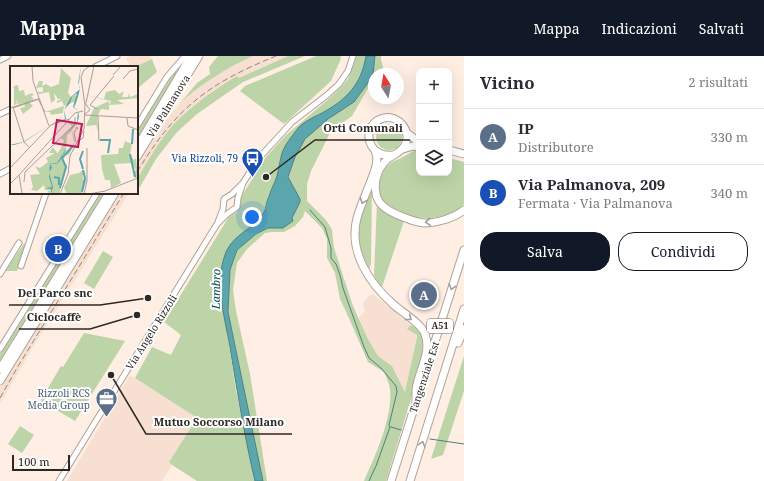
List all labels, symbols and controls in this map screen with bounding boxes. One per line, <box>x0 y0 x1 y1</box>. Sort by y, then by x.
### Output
text: Mappa <box>20 15 85 41</box>
text: Mappa <box>533 19 580 38</box>
text: Indicazioni <box>602 19 677 38</box>
text: Salvati <box>699 19 744 38</box>
inset map <box>10 66 138 194</box>
north arrow <box>368 68 404 104</box>
map controls <box>416 68 452 176</box>
button: + <box>416 68 452 104</box>
text: Vicino <box>480 71 535 94</box>
street label: Via Palmanova <box>143 72 193 140</box>
text: 2 risultati <box>688 73 748 91</box>
button: − <box>416 104 452 140</box>
callout: Orti Comunali <box>315 117 410 140</box>
text: IP <box>518 118 534 138</box>
text: Orti Comunali <box>323 120 403 135</box>
text: A <box>488 128 498 146</box>
text: 330 m <box>711 128 748 146</box>
text: Distributore <box>518 138 594 156</box>
button: layers <box>416 140 452 176</box>
bus stop icon: Via Rizzoli, 79 <box>240 145 266 178</box>
place label: Via Rizzoli, 79 <box>171 151 238 165</box>
text: Via Palmanova, 209 <box>518 174 665 194</box>
text: B <box>489 184 497 202</box>
text: 340 m <box>711 184 748 202</box>
text: Fermata · Via Palmanova <box>518 194 673 212</box>
one-way arrow <box>359 197 367 204</box>
your location <box>242 207 262 227</box>
one-way arrow <box>425 217 431 226</box>
button: Salva <box>480 232 610 271</box>
button: Condividi <box>618 232 748 271</box>
pin: B <box>45 234 71 264</box>
water label: Lambro <box>208 269 223 310</box>
pin: A <box>411 280 437 310</box>
callout: Del Parco snc <box>9 282 100 305</box>
one-way arrow <box>448 284 457 291</box>
text: Del Parco snc <box>18 285 93 300</box>
street label: Via Angelo Rizzoli <box>122 291 180 372</box>
callout: Ciclocaffè <box>19 306 90 329</box>
text: Ciclocaffè <box>27 309 81 324</box>
one-way arrow <box>405 313 412 320</box>
road number: A51 <box>427 319 453 333</box>
street label: Tangenziale Est <box>406 339 442 415</box>
place label: Rizzoli RCS Media Group <box>28 386 90 412</box>
office icon: Rizzoli RCS Media Group <box>93 386 119 419</box>
callout: Mutuo Soccorso Milano <box>146 411 292 434</box>
text: Mutuo Soccorso Milano <box>154 414 284 429</box>
one-way arrow <box>417 440 425 447</box>
scale bar <box>12 453 70 472</box>
text: 100 m <box>18 454 50 469</box>

